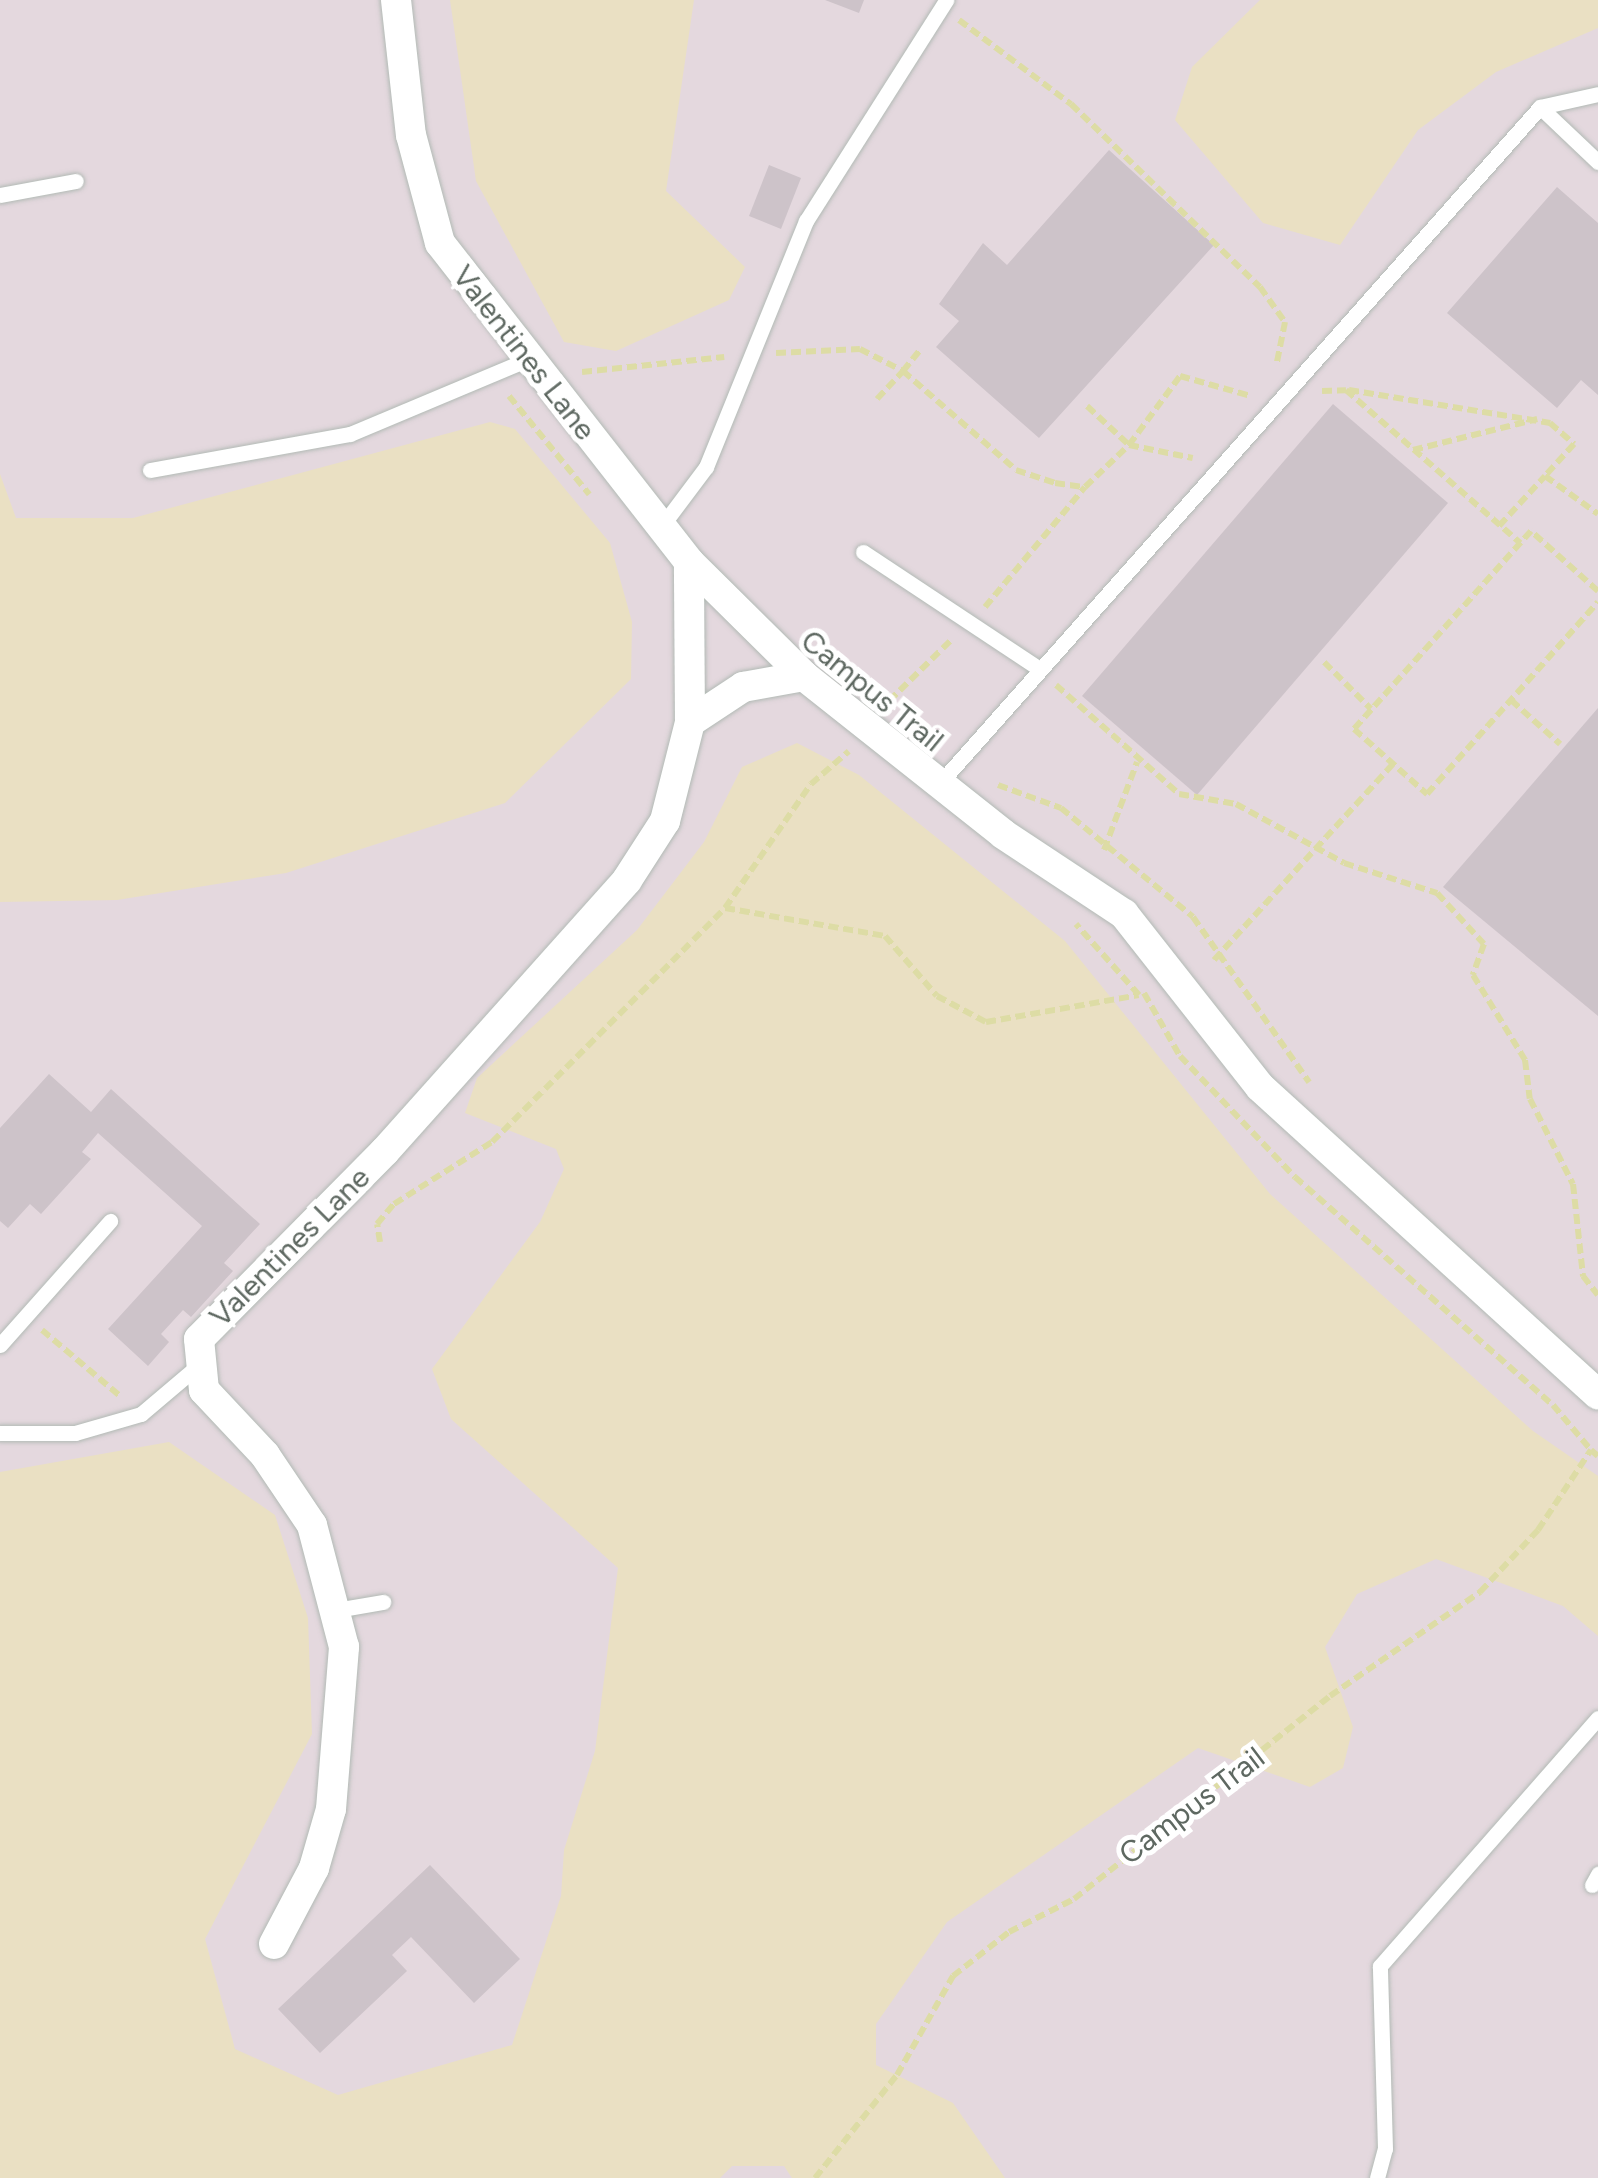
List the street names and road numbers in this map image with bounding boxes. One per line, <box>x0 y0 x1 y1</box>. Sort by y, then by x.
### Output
street label: Valentines Lane <box>445 259 603 447</box>
street label: Campus Trail <box>794 623 950 759</box>
street label: Valentines Lane <box>203 1160 377 1334</box>
street label: Campus Trail <box>1112 1740 1272 1872</box>

